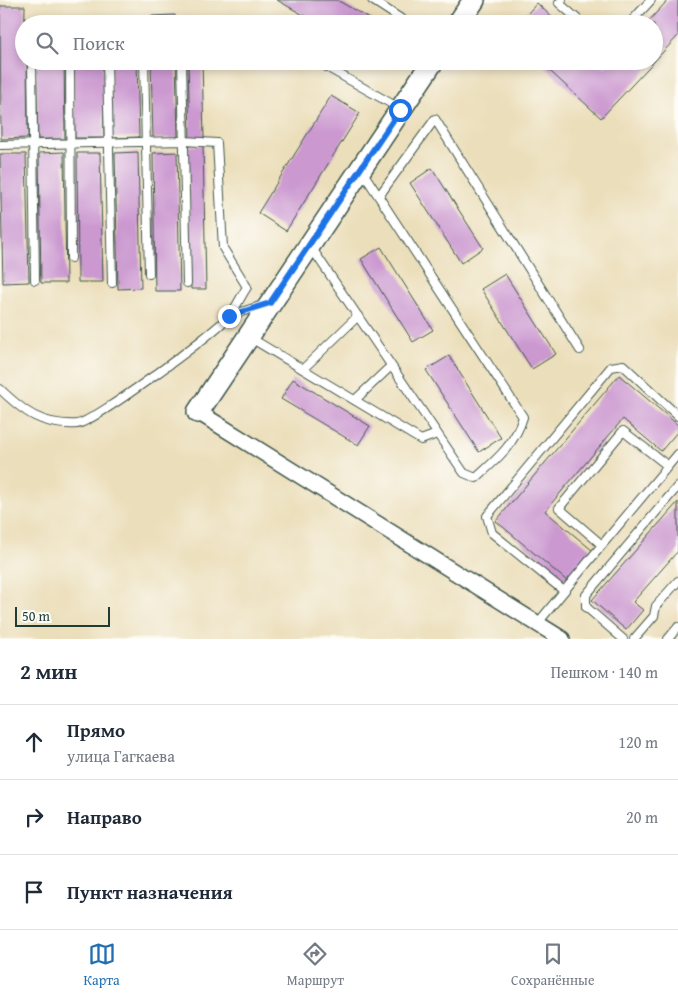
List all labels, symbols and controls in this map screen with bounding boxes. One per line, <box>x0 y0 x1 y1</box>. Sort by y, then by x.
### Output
search box <box>15 15 663 70</box>
icon: search <box>33 29 61 57</box>
text: Поиск <box>73 29 125 57</box>
route start <box>389 99 412 122</box>
route end <box>218 305 241 328</box>
scale bar <box>15 604 110 627</box>
text: 50 m <box>22 606 50 626</box>
text: 2 мин <box>20 656 77 687</box>
text: Пешком · 140 m <box>551 660 658 684</box>
text: Прямо <box>67 716 125 744</box>
icon: ahead <box>20 728 48 756</box>
text: 120 m <box>618 730 658 754</box>
text: улица Гагкаева <box>67 744 175 768</box>
icon: right <box>20 803 48 831</box>
text: Направо <box>67 803 142 831</box>
text: 20 m <box>626 805 658 829</box>
icon: arrive <box>20 878 48 906</box>
text: Пункт назначения <box>67 878 233 906</box>
tab: Карта <box>84 940 120 990</box>
tab: Маршрут <box>287 940 344 990</box>
tab: Сохранённые <box>511 940 594 990</box>

